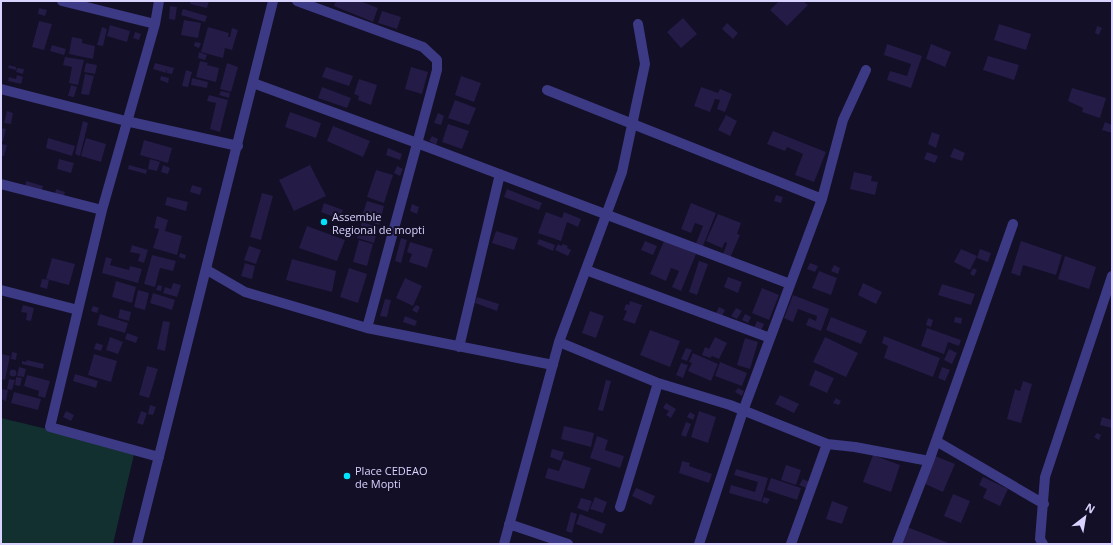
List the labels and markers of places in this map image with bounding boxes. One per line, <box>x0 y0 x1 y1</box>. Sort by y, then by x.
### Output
place label: Assemble Regional de mopti <box>332 209 425 237</box>
marker: Assemble Regional de mopti <box>319 217 329 227</box>
place label: Place CEDEAO de Mopti <box>355 463 427 491</box>
marker: Place CEDEAO de Mopti <box>342 471 352 481</box>

